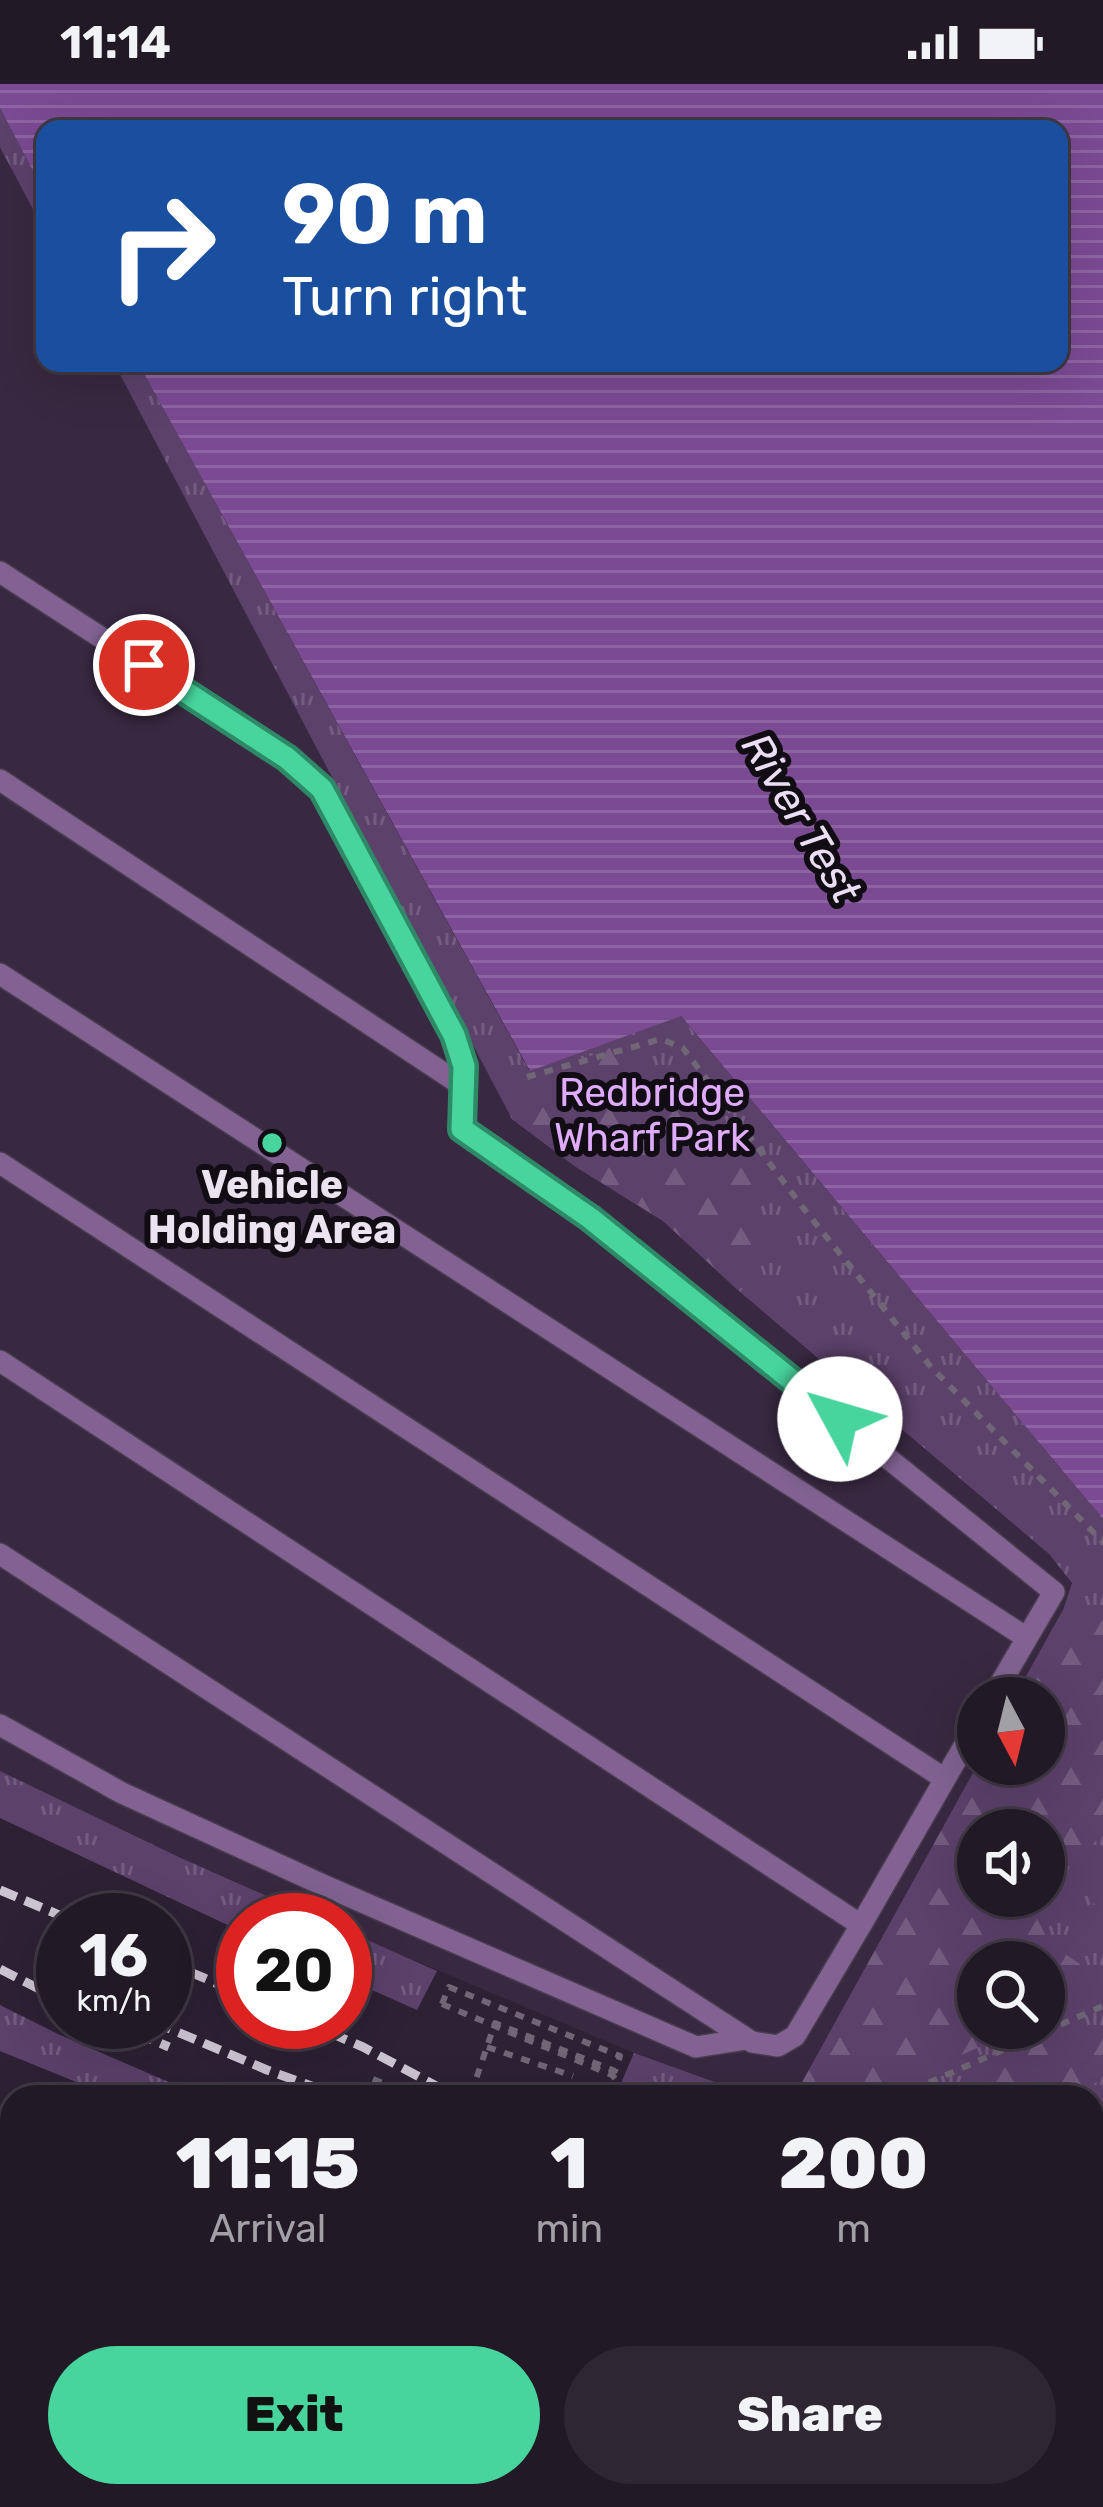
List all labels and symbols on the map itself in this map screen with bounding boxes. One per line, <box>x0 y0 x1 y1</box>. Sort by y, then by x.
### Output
pin <box>93 614 195 716</box>
water label: River Test <box>731 724 872 913</box>
park label: Redbridge Wharf Park <box>554 1070 750 1161</box>
marker: Vehicle Holding Area <box>259 1130 285 1156</box>
place label: Vehicle Holding Area <box>148 1162 396 1253</box>
position arrow <box>777 1356 903 1482</box>
north arrow <box>957 1677 1065 1785</box>
speed limit sign: 20 <box>216 1893 372 2049</box>

